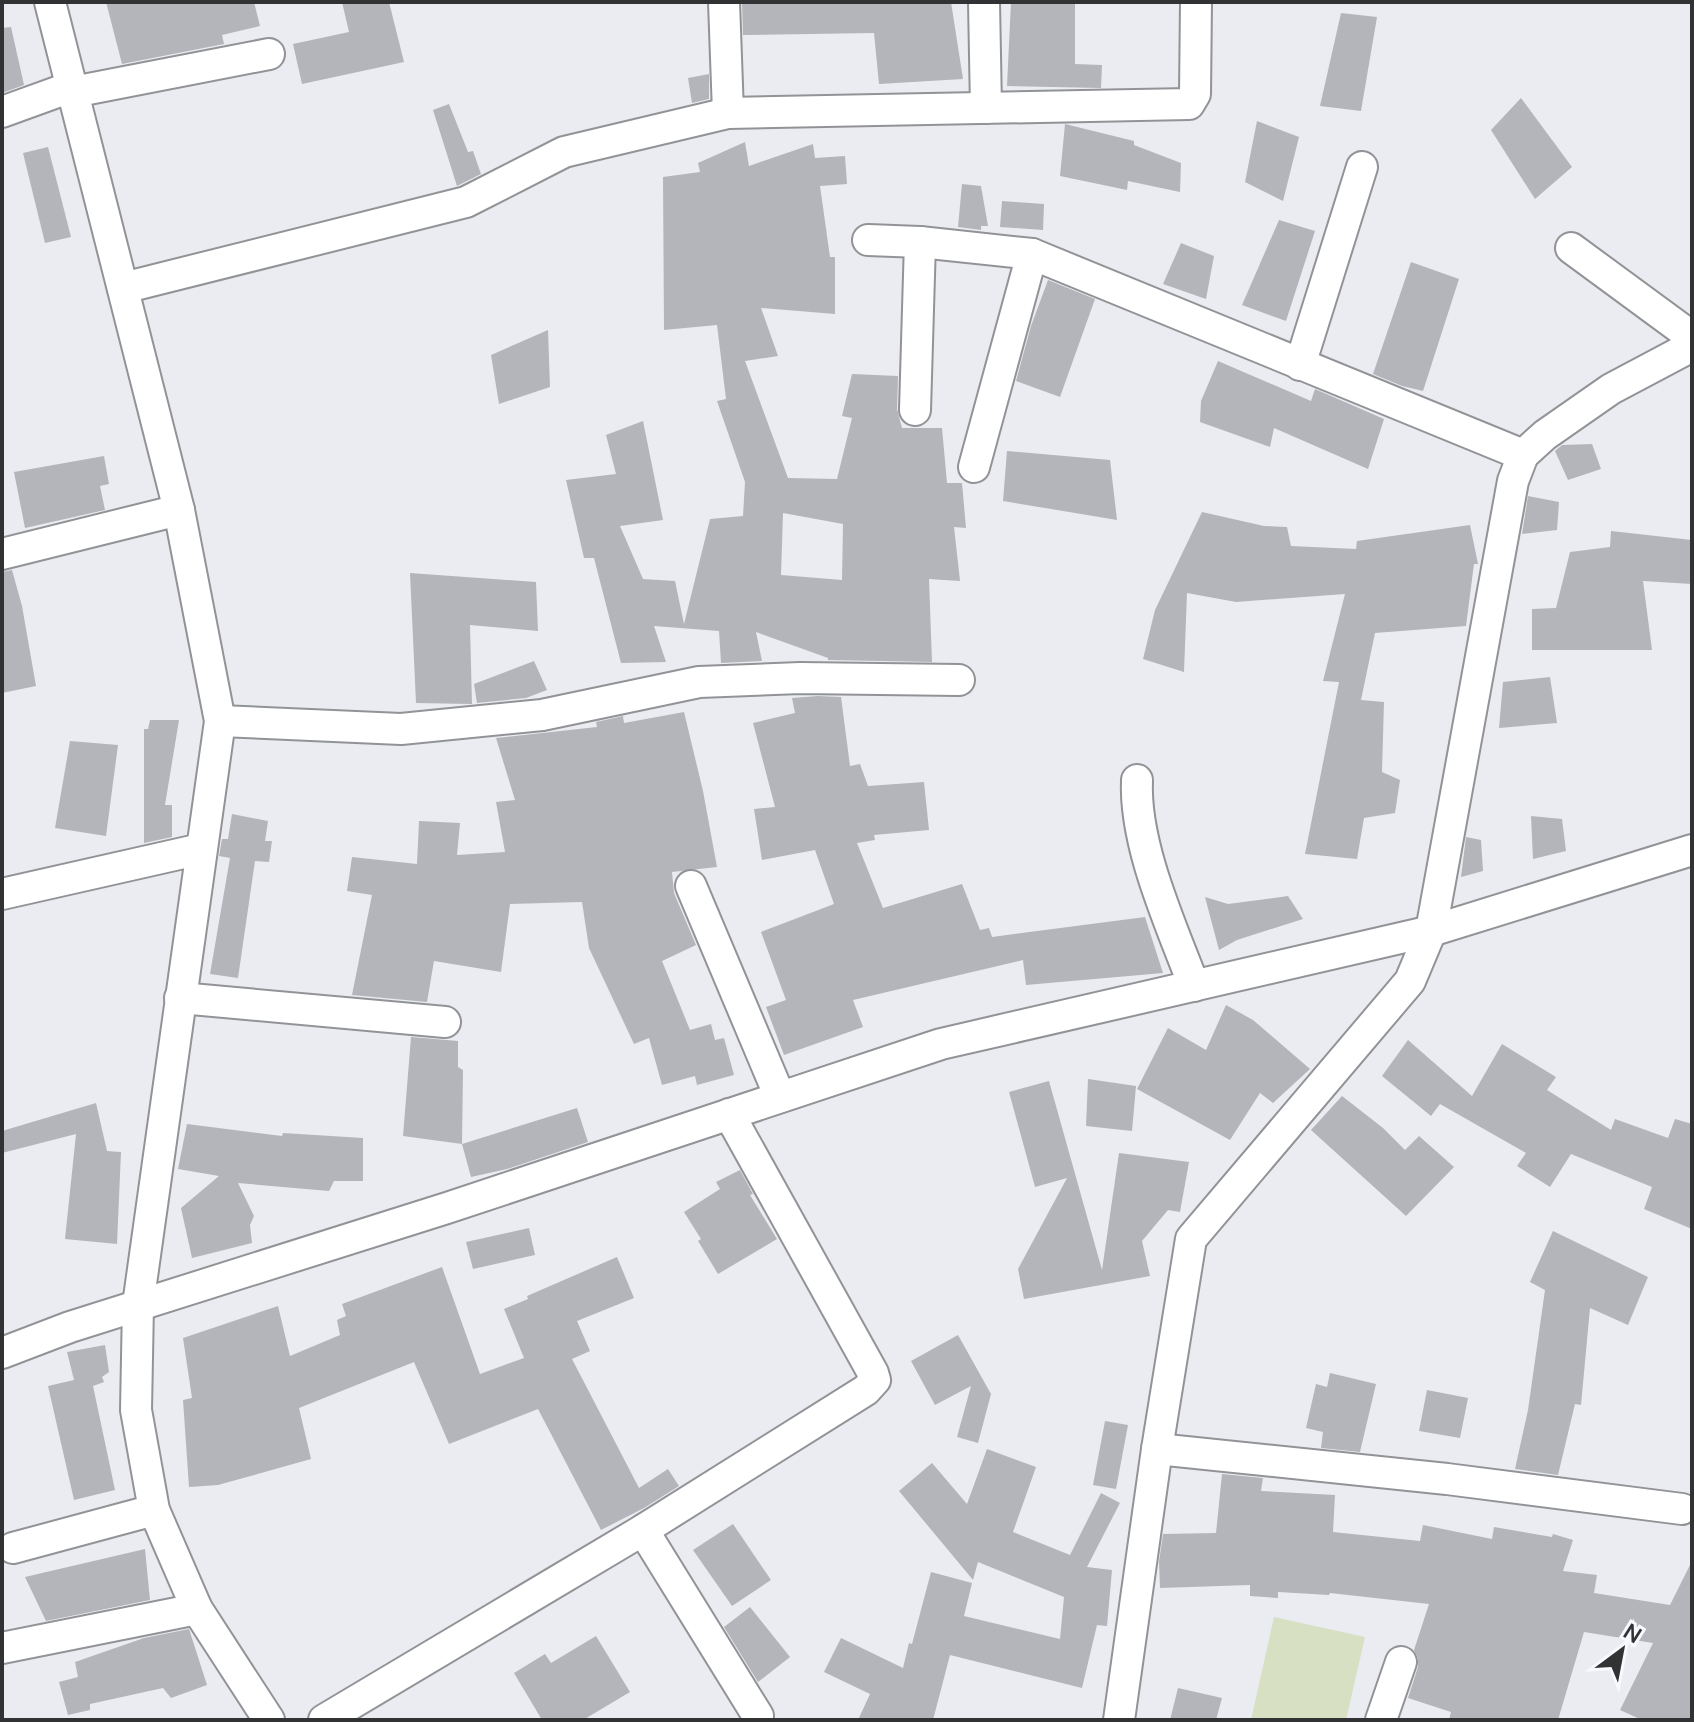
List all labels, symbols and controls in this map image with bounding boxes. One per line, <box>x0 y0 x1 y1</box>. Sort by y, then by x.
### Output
north arrow <box>1582 1610 1662 1690</box>
text: N <box>1618 1616 1647 1650</box>

